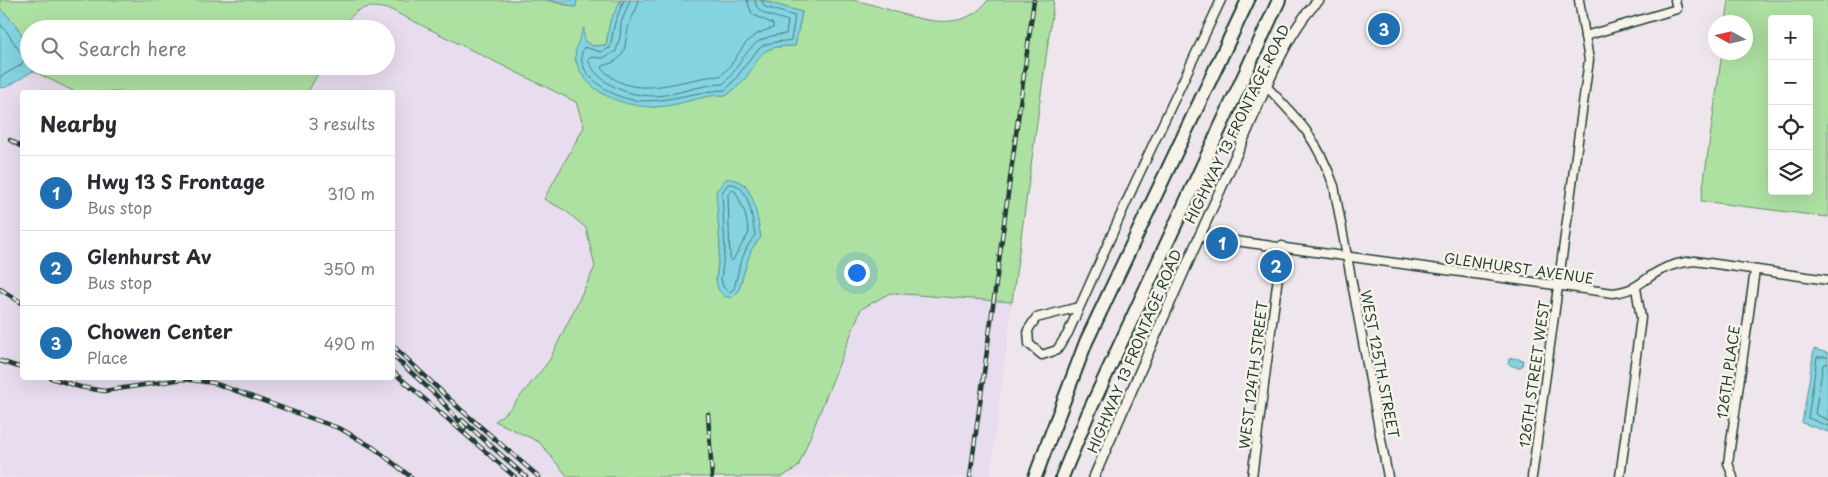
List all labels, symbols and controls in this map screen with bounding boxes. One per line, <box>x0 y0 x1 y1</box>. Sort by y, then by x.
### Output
pin: 3 <box>1368 10 1400 48</box>
north arrow <box>1708 15 1753 60</box>
map controls <box>1768 15 1813 195</box>
button: + <box>1768 15 1813 60</box>
search box <box>20 20 395 75</box>
street label: HIGHWAY 13 FRONTAGE ROAD <box>1179 21 1295 227</box>
icon: search <box>38 34 66 62</box>
text: Search here <box>78 34 187 62</box>
button: − <box>1768 60 1813 105</box>
button: locate <box>1768 105 1813 150</box>
text: Nearby <box>40 107 117 139</box>
text: 3 results <box>308 111 375 135</box>
button: layers <box>1768 150 1813 195</box>
text: Hwy 13 S Frontage <box>87 167 265 195</box>
text: 1 <box>52 181 60 205</box>
text: 310 m <box>327 181 375 205</box>
text: Bus stop <box>87 195 152 219</box>
pin: 1 <box>1206 224 1238 262</box>
text: Glenhurst Av <box>87 242 212 270</box>
street label: HIGHWAY 13 FRONTAGE ROAD <box>1081 246 1187 456</box>
pin: 2 <box>1260 247 1292 285</box>
street label: GLENHURST AVENUE <box>1443 247 1595 289</box>
text: 2 <box>50 256 62 280</box>
text: 350 m <box>323 256 375 280</box>
your location <box>844 260 870 286</box>
text: Bus stop <box>87 270 152 294</box>
street label: WEST 125TH STREET <box>1355 288 1405 440</box>
street label: WEST 124TH STREET <box>1233 299 1273 450</box>
street label: 126TH STREET WEST <box>1513 299 1555 449</box>
text: Chowen Center <box>87 317 233 345</box>
street label: 126TH PLACE <box>1711 324 1745 420</box>
text: 3 <box>51 331 61 355</box>
text: 490 m <box>324 331 375 355</box>
text: Place <box>87 345 128 369</box>

